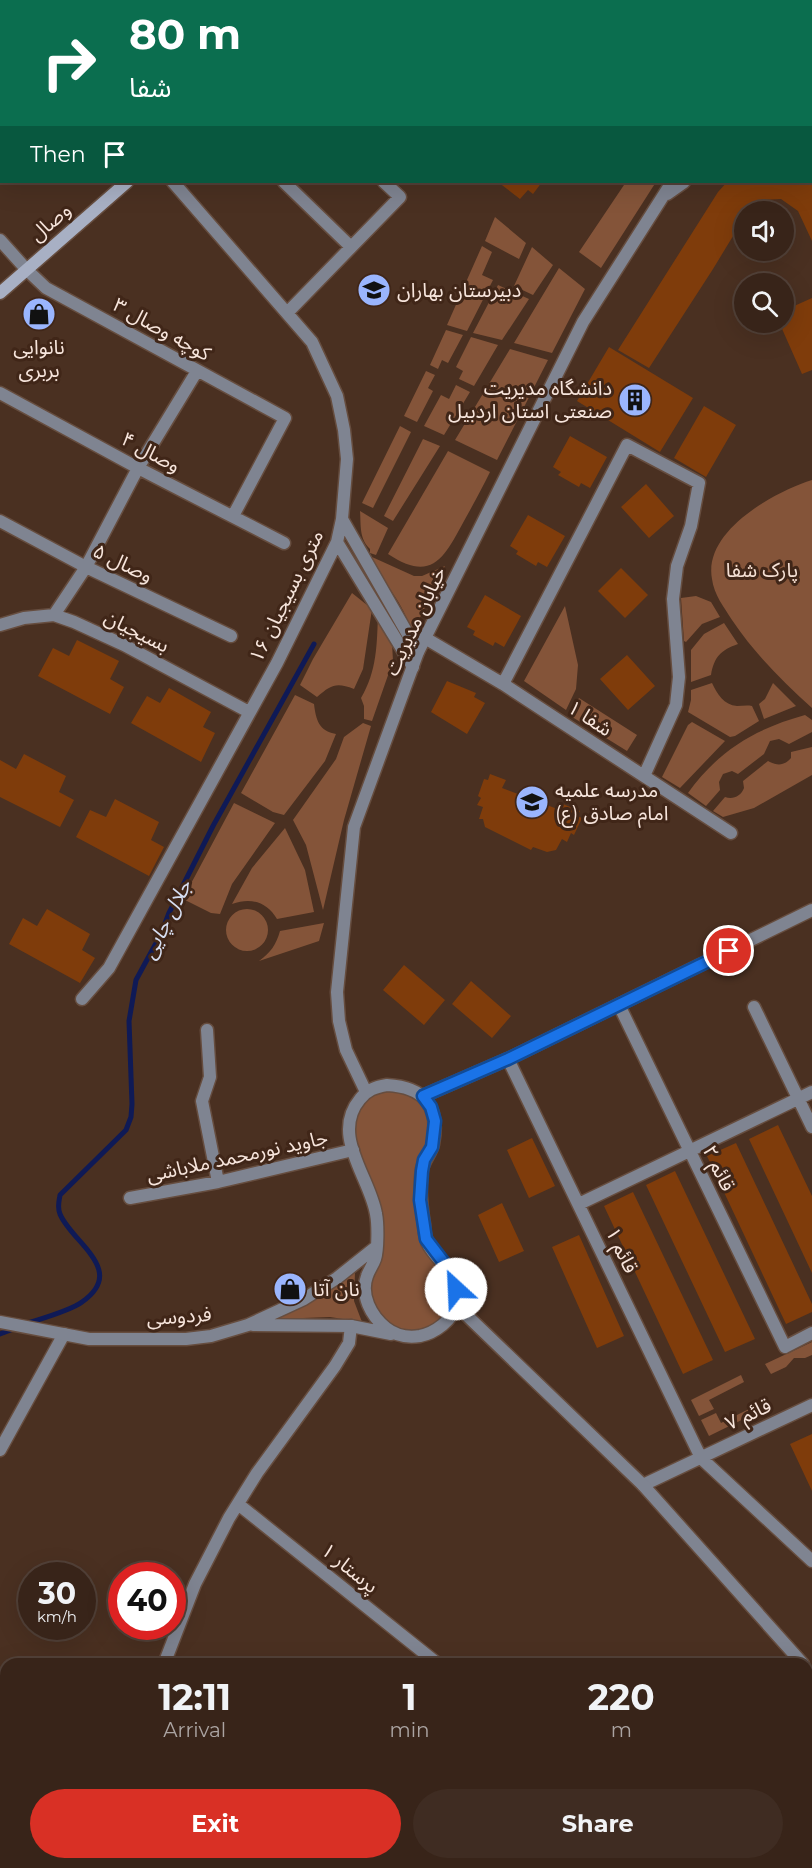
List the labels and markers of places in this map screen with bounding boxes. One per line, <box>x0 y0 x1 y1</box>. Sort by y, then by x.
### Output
school or university icon: دبیرستان بهاران <box>356 272 392 308</box>
place label: دبیرستان بهاران <box>397 278 521 302</box>
shop icon: نانوایی بربری <box>21 296 57 332</box>
place label: نانوایی بربری <box>13 335 65 382</box>
place label: دانشگاه مدیریت صنعتی استان اردبیل <box>448 376 612 423</box>
building icon: دانشگاه مدیریت صنعتی استان اردبیل <box>617 382 653 418</box>
place label: مدرسه علمیه امام صادق (ع) <box>555 778 668 828</box>
school or university icon: مدرسه علمیه امام صادق (ع) <box>514 784 550 820</box>
pin <box>703 925 754 976</box>
shop icon: نان آتا <box>272 1271 308 1307</box>
place label: نان آتا <box>313 1277 360 1301</box>

